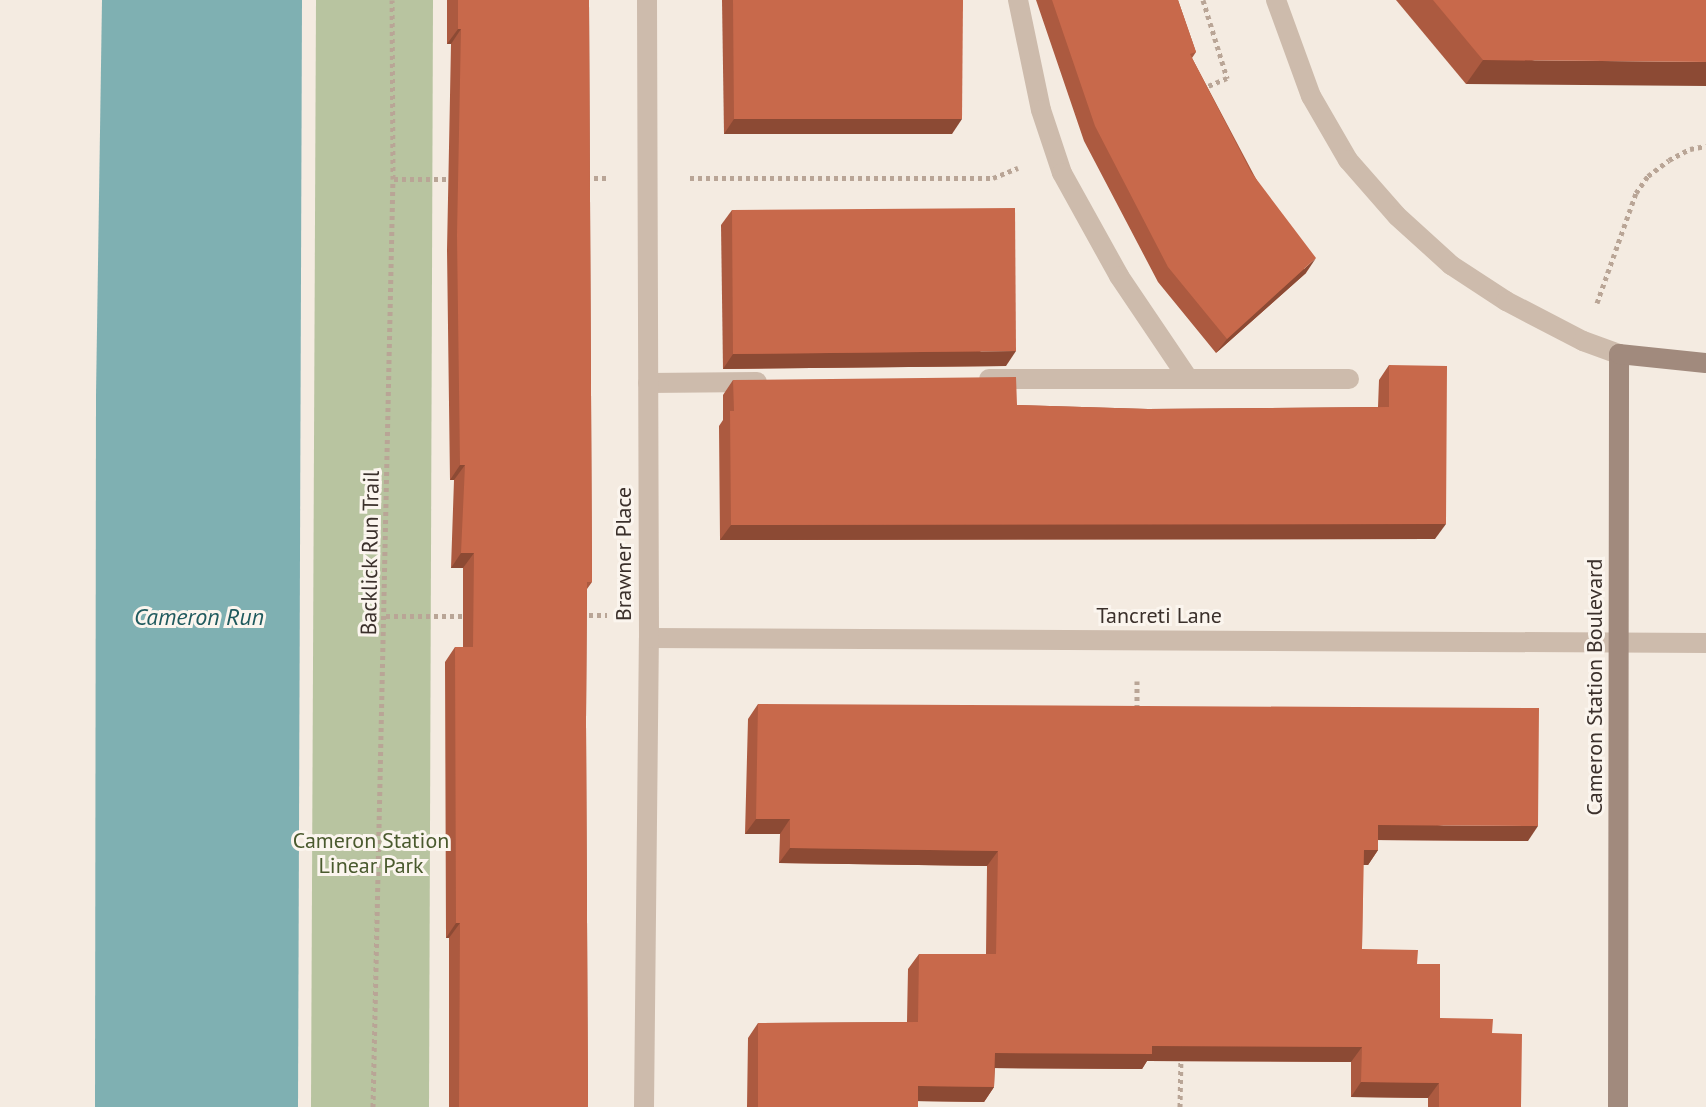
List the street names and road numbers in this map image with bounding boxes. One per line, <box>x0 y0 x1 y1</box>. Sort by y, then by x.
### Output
street label: Backlick Run Trail <box>355 470 385 636</box>
street label: Brawner Place <box>611 487 637 621</box>
street label: Cameron Station Boulevard <box>1582 559 1608 815</box>
street label: Tancreti Lane <box>1096 603 1222 629</box>

